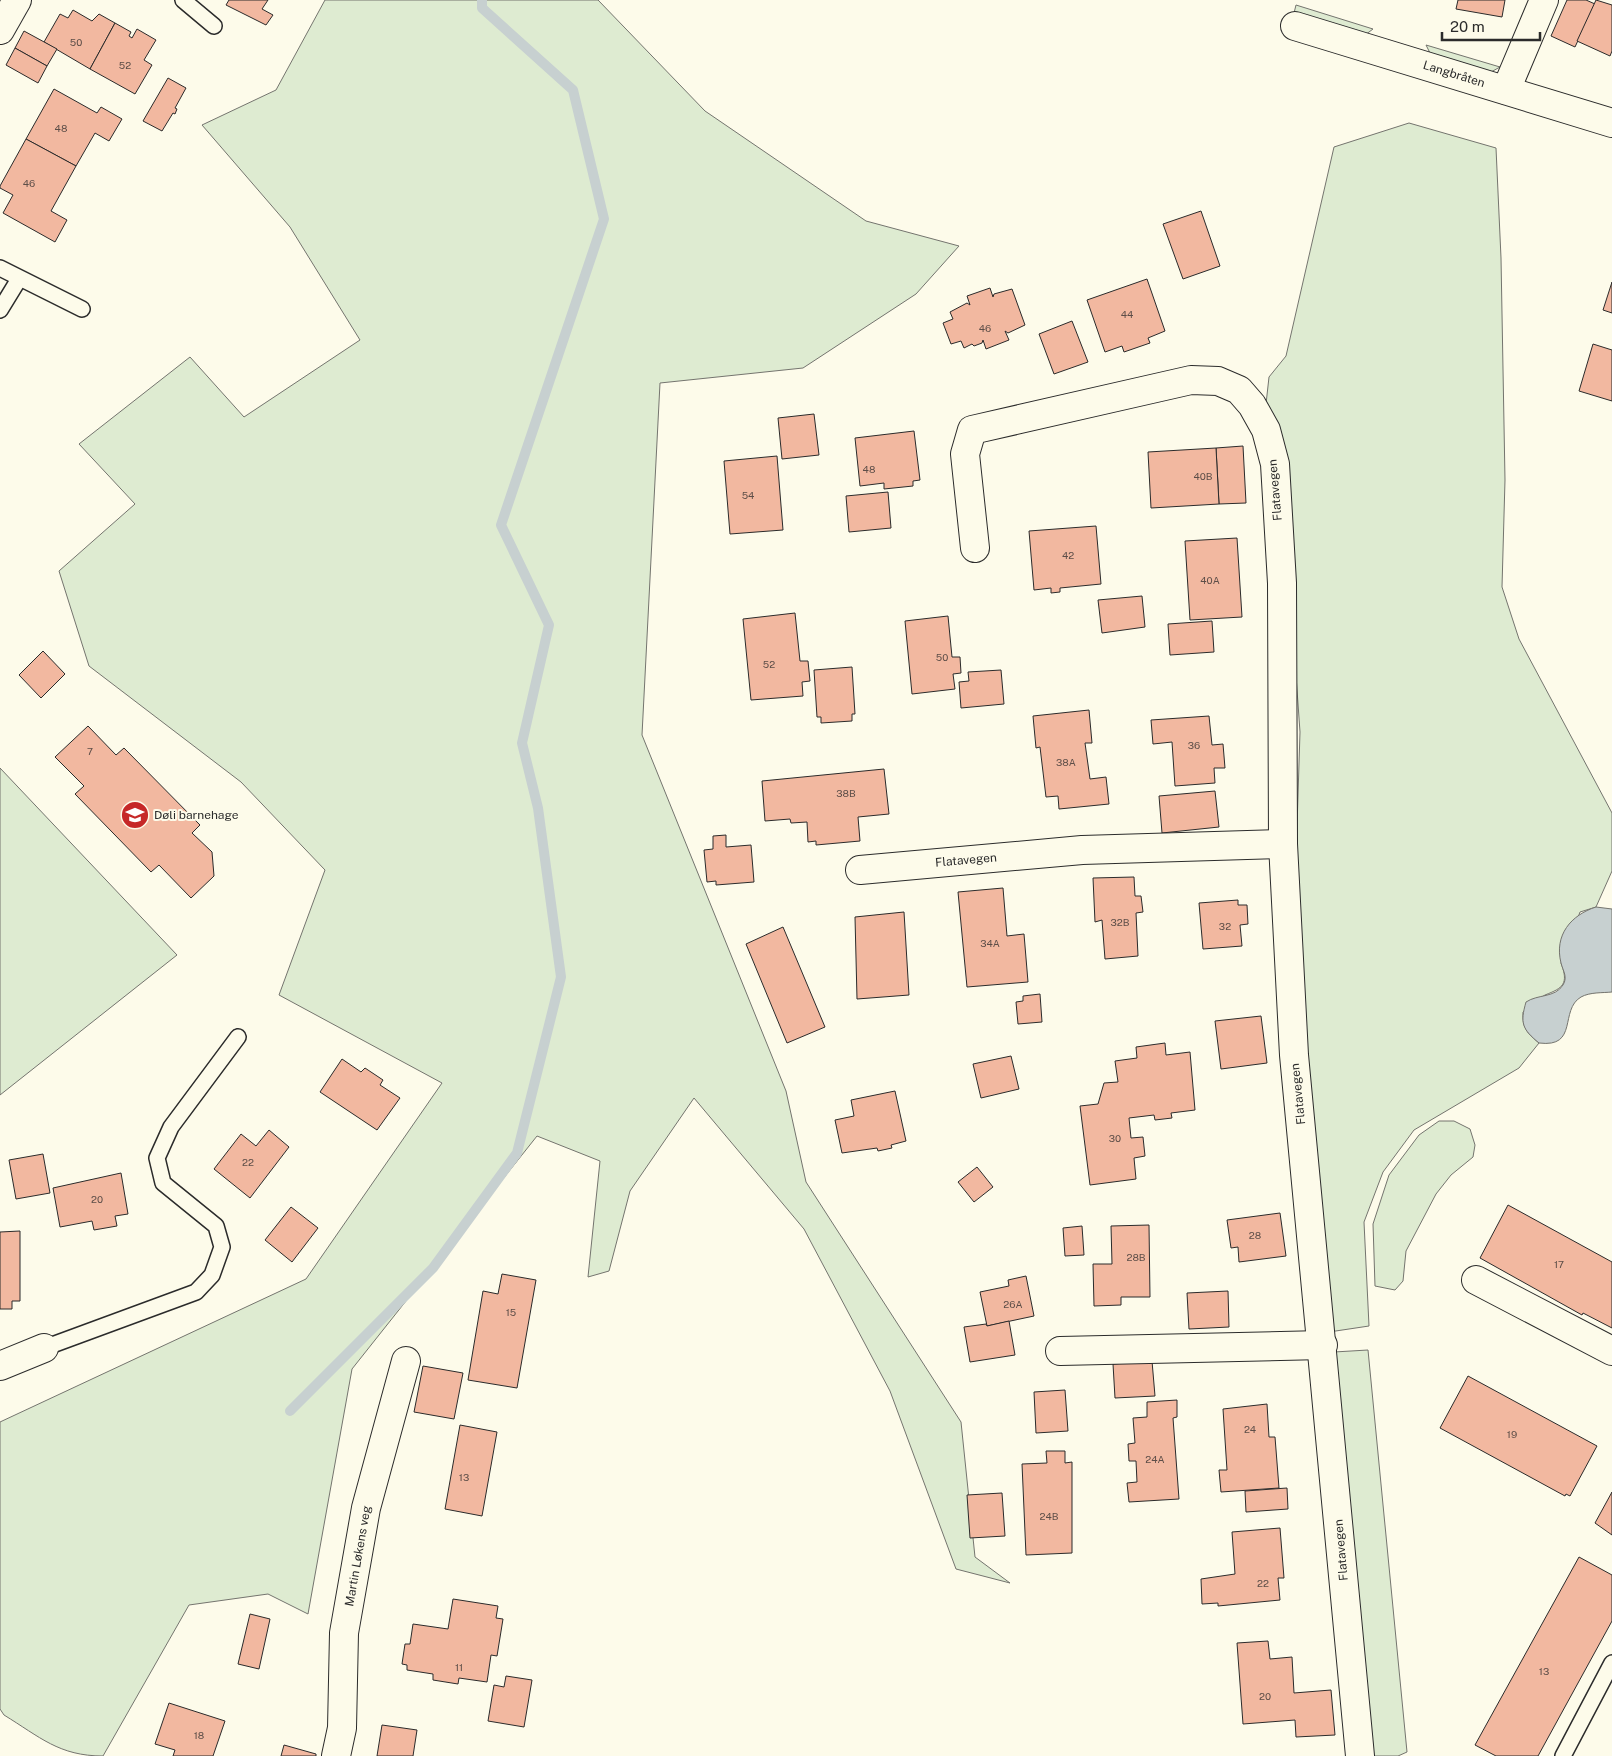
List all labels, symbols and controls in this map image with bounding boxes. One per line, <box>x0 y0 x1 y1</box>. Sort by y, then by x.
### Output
scale bar <box>1442 10 1540 42</box>
text: 20 m <box>1450 18 1485 35</box>
house number: 50 <box>70 36 82 48</box>
street label: Langbråten <box>1421 58 1487 90</box>
house number: 52 <box>119 59 131 71</box>
house number: 48 <box>55 122 67 134</box>
house number: 46 <box>23 177 35 189</box>
house number: 44 <box>1121 308 1133 320</box>
house number: 46 <box>979 322 991 334</box>
street label: Flatavegen <box>1265 459 1285 521</box>
house number: 48 <box>863 463 875 475</box>
house number: 40B <box>1193 470 1213 482</box>
house number: 54 <box>742 489 754 501</box>
house number: 42 <box>1062 549 1074 561</box>
house number: 40A <box>1200 574 1220 586</box>
house number: 50 <box>936 651 948 663</box>
house number: 52 <box>763 658 775 670</box>
house number: 36 <box>1188 739 1200 751</box>
house number: 7 <box>87 745 93 757</box>
house number: 38A <box>1056 756 1076 768</box>
house number: 38B <box>836 787 856 799</box>
school or university icon: Døli barnehage <box>120 800 150 830</box>
place label: Døli barnehage <box>154 808 239 822</box>
street label: Flatavegen <box>935 850 997 870</box>
house number: 32B <box>1111 916 1130 928</box>
house number: 32 <box>1219 920 1231 932</box>
house number: 34A <box>980 937 1000 949</box>
street label: Flatavegen <box>1288 1062 1308 1125</box>
house number: 30 <box>1109 1132 1121 1144</box>
house number: 22 <box>242 1156 254 1168</box>
house number: 20 <box>91 1193 103 1205</box>
house number: 28 <box>1249 1229 1261 1241</box>
house number: 28B <box>1126 1251 1146 1263</box>
house number: 17 <box>1554 1258 1564 1270</box>
house number: 26A <box>1003 1298 1023 1310</box>
house number: 15 <box>506 1306 516 1318</box>
house number: 24 <box>1244 1423 1256 1435</box>
house number: 19 <box>1507 1428 1517 1440</box>
house number: 24A <box>1145 1453 1165 1465</box>
house number: 13 <box>459 1471 469 1483</box>
street label: Martin Løkens veg <box>342 1504 374 1608</box>
house number: 24B <box>1040 1510 1059 1522</box>
street label: Flatavegen <box>1331 1519 1351 1581</box>
house number: 22 <box>1257 1577 1269 1589</box>
house number: 11 <box>455 1661 463 1673</box>
house number: 13 <box>1539 1665 1549 1677</box>
house number: 20 <box>1259 1690 1271 1702</box>
house number: 18 <box>194 1729 204 1741</box>

